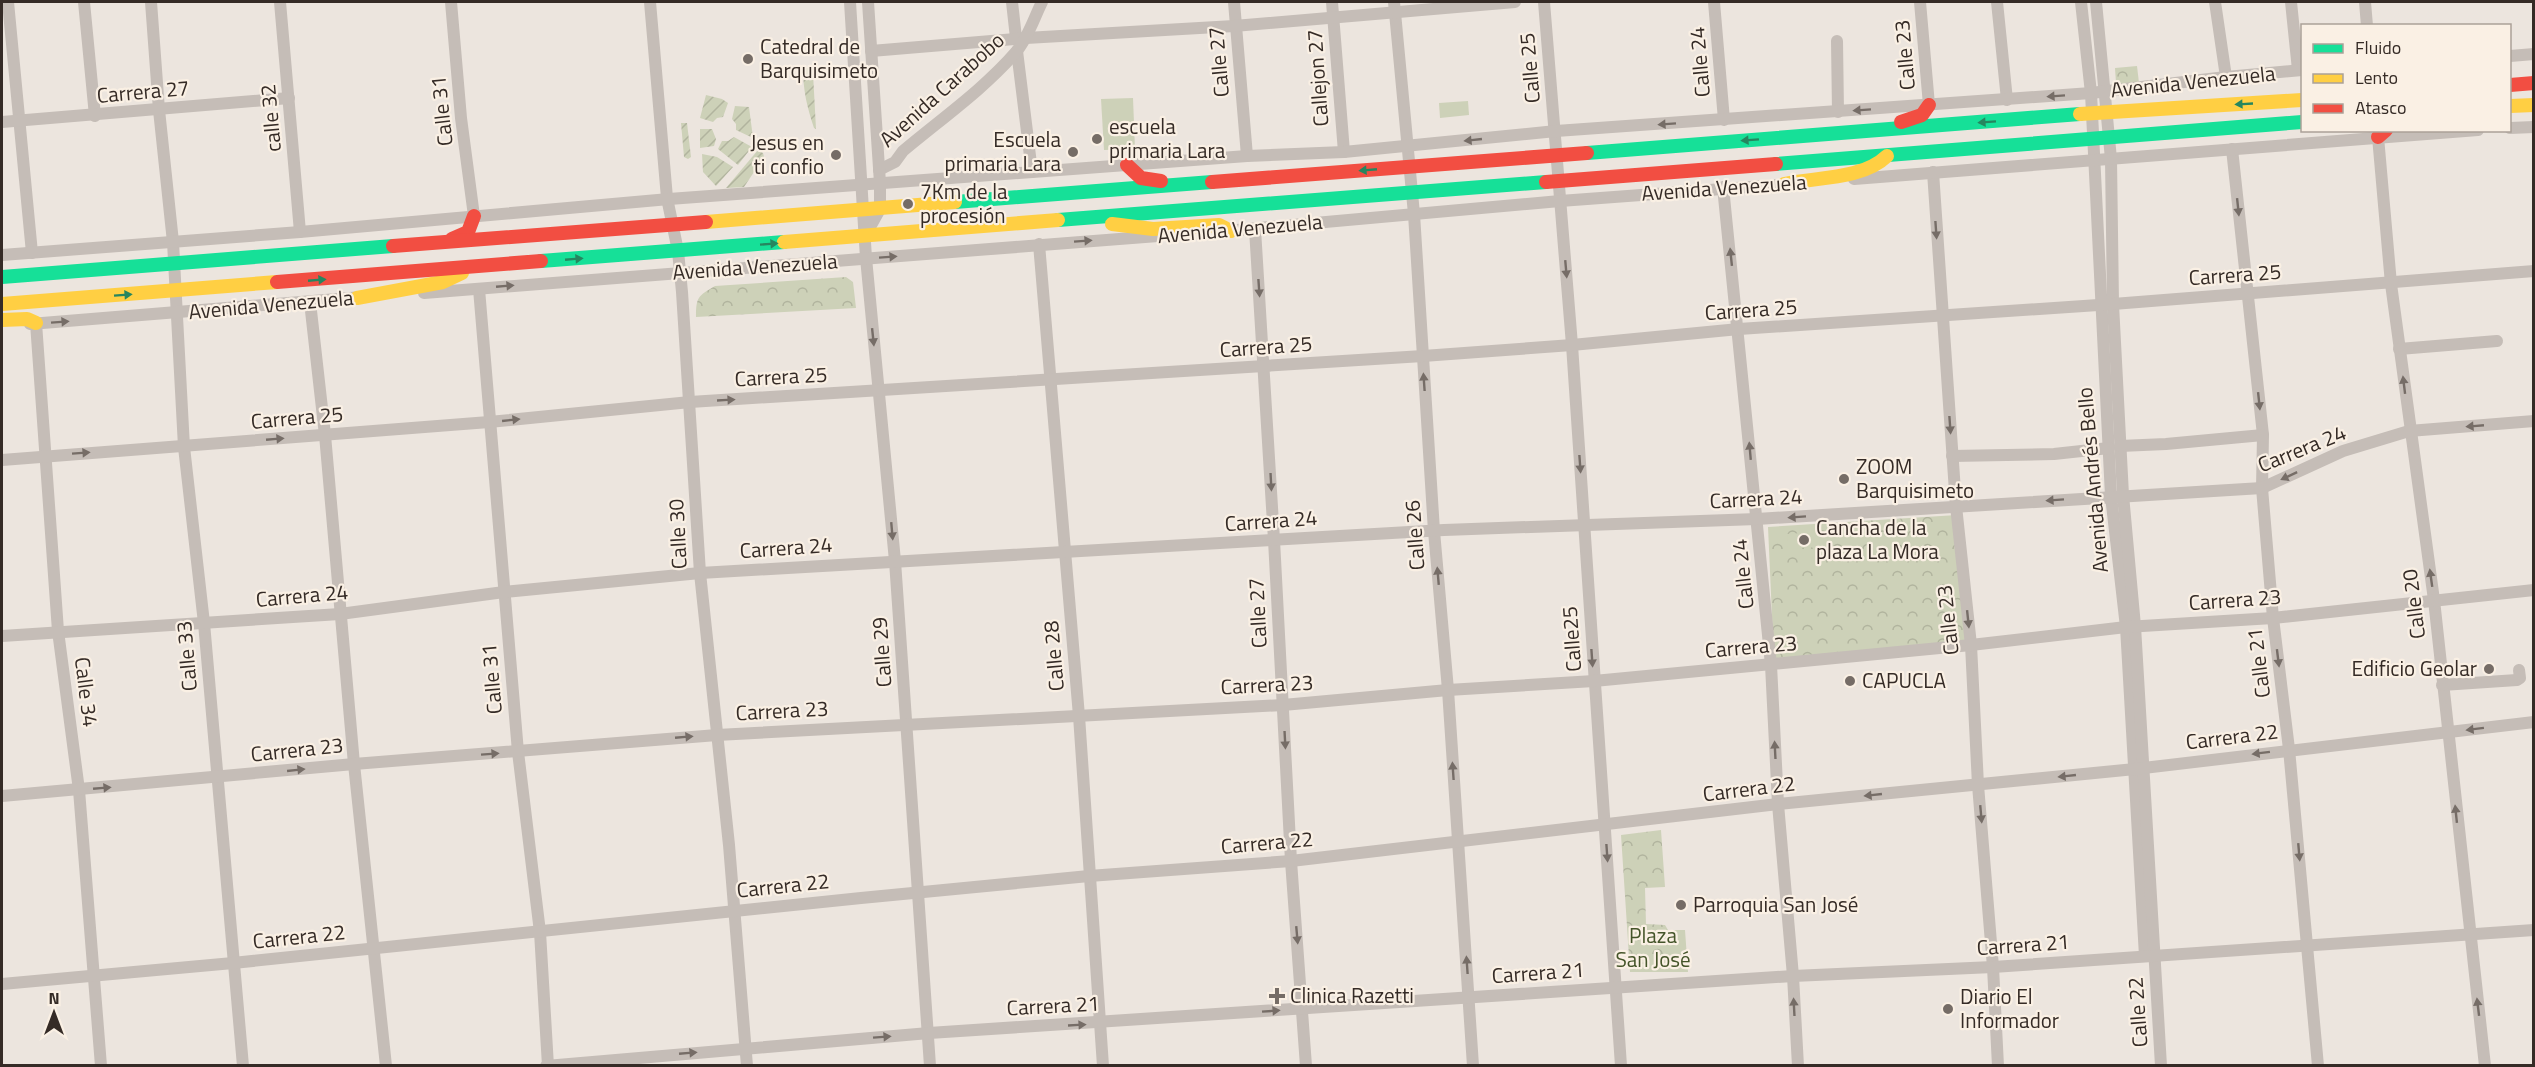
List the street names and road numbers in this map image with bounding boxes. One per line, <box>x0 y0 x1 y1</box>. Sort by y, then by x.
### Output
street label: Calle 23 <box>1885 19 1923 92</box>
street label: Avenida Carabobo <box>872 24 1011 154</box>
street label: Calle 27 <box>1199 26 1237 99</box>
street label: Calle 24 <box>1680 26 1718 99</box>
street label: Callejon 27 <box>1298 28 1336 128</box>
street label: Calle 25 <box>1510 32 1548 105</box>
street label: Avenida Venezuela <box>2109 56 2277 106</box>
street label: Carrera 27 <box>95 71 191 111</box>
street label: Calle 31 <box>421 74 461 148</box>
street label: calle 32 <box>251 83 289 153</box>
street label: Avenida Venezuela <box>1640 165 1808 209</box>
street label: Avenida Venezuela <box>1156 205 1324 251</box>
street label: Avenida Venezuela <box>671 244 839 288</box>
street label: Carrera 25 <box>2188 255 2282 293</box>
street label: Avenida Venezuela <box>187 281 355 327</box>
street label: Carrera 25 <box>1704 290 1798 328</box>
street label: Carrera 25 <box>1219 327 1313 365</box>
street label: Carrera 25 <box>734 358 828 394</box>
street label: Avenida Andrés Bello <box>2068 386 2116 574</box>
street label: Carrera 25 <box>249 397 345 437</box>
street label: Carrera 24 <box>2253 416 2351 480</box>
street label: Carrera 24 <box>1709 480 1803 516</box>
street label: Calle 30 <box>659 498 695 570</box>
street label: Calle 26 <box>1396 499 1432 571</box>
street label: Carrera 24 <box>1224 501 1318 539</box>
street label: Carrera 24 <box>739 528 833 566</box>
street label: Calle 24 <box>1722 537 1762 611</box>
street label: Calle 20 <box>2393 567 2433 641</box>
street label: Carrera 24 <box>254 575 350 615</box>
street label: Calle 27 <box>1239 577 1275 649</box>
street label: Carrera 23 <box>2188 580 2282 618</box>
street label: Calle 23 <box>1927 583 1967 657</box>
street label: Calle25 <box>1553 605 1589 673</box>
street label: Calle 29 <box>863 616 899 688</box>
street label: Calle 28 <box>1034 619 1072 693</box>
street label: Calle 33 <box>167 620 205 693</box>
street label: Carrera 23 <box>1703 626 1799 666</box>
street label: Calle 21 <box>2238 626 2278 700</box>
street label: Calle 31 <box>472 643 510 716</box>
street label: Calle 34 <box>67 655 107 729</box>
street label: Carrera 23 <box>1220 666 1314 702</box>
street label: Carrera 23 <box>735 692 829 728</box>
street label: Carrera 22 <box>2184 714 2280 758</box>
street label: Carrera 23 <box>249 728 345 770</box>
street label: Carrera 22 <box>1701 766 1797 810</box>
street label: Carrera 22 <box>1219 822 1315 862</box>
street label: Carrera 22 <box>735 864 831 906</box>
street label: Carrera 22 <box>251 915 347 957</box>
street label: Carrera 21 <box>1976 925 2070 963</box>
street label: Carrera 21 <box>1491 953 1585 991</box>
street label: Calle 22 <box>2119 976 2155 1048</box>
street label: Carrera 21 <box>1006 987 1100 1023</box>

